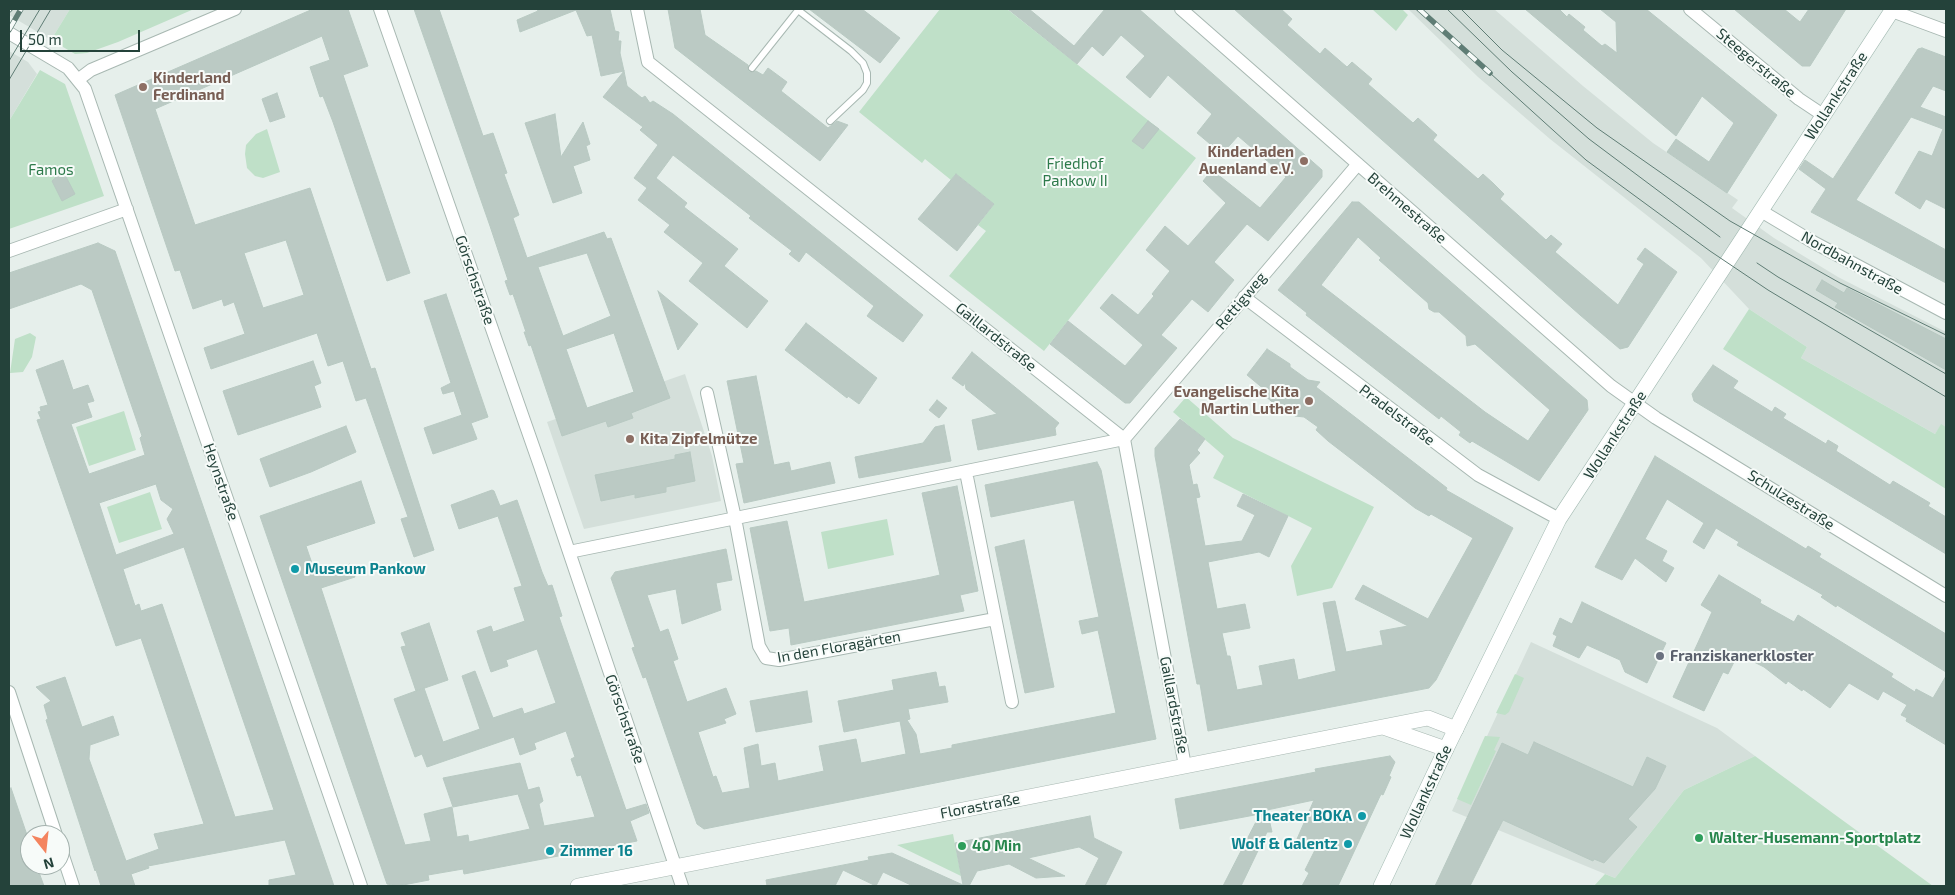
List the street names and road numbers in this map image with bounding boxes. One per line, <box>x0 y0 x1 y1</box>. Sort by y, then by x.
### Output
street label: Steegerstraße <box>1713 25 1799 101</box>
street label: Wollankstraße <box>1801 48 1871 144</box>
street label: Brehmestraße <box>1364 169 1450 247</box>
street label: Nordbahnstraße <box>1798 228 1906 298</box>
street label: Görschstraße <box>451 233 499 327</box>
street label: Rettigweg <box>1212 269 1270 333</box>
street label: Gaillardstraße <box>952 299 1040 375</box>
street label: Pradelstraße <box>1356 381 1438 449</box>
street label: Wollankstraße <box>1580 387 1650 483</box>
street label: Heynstraße <box>199 441 243 523</box>
street label: Schulzestraße <box>1744 466 1838 534</box>
street label: In den Floragärten <box>776 627 902 667</box>
street label: Gaillardstraße <box>1156 655 1192 755</box>
street label: Görschstraße <box>601 672 649 766</box>
street label: Wollankstraße <box>1396 742 1456 842</box>
street label: Florastraße <box>938 789 1022 823</box>

